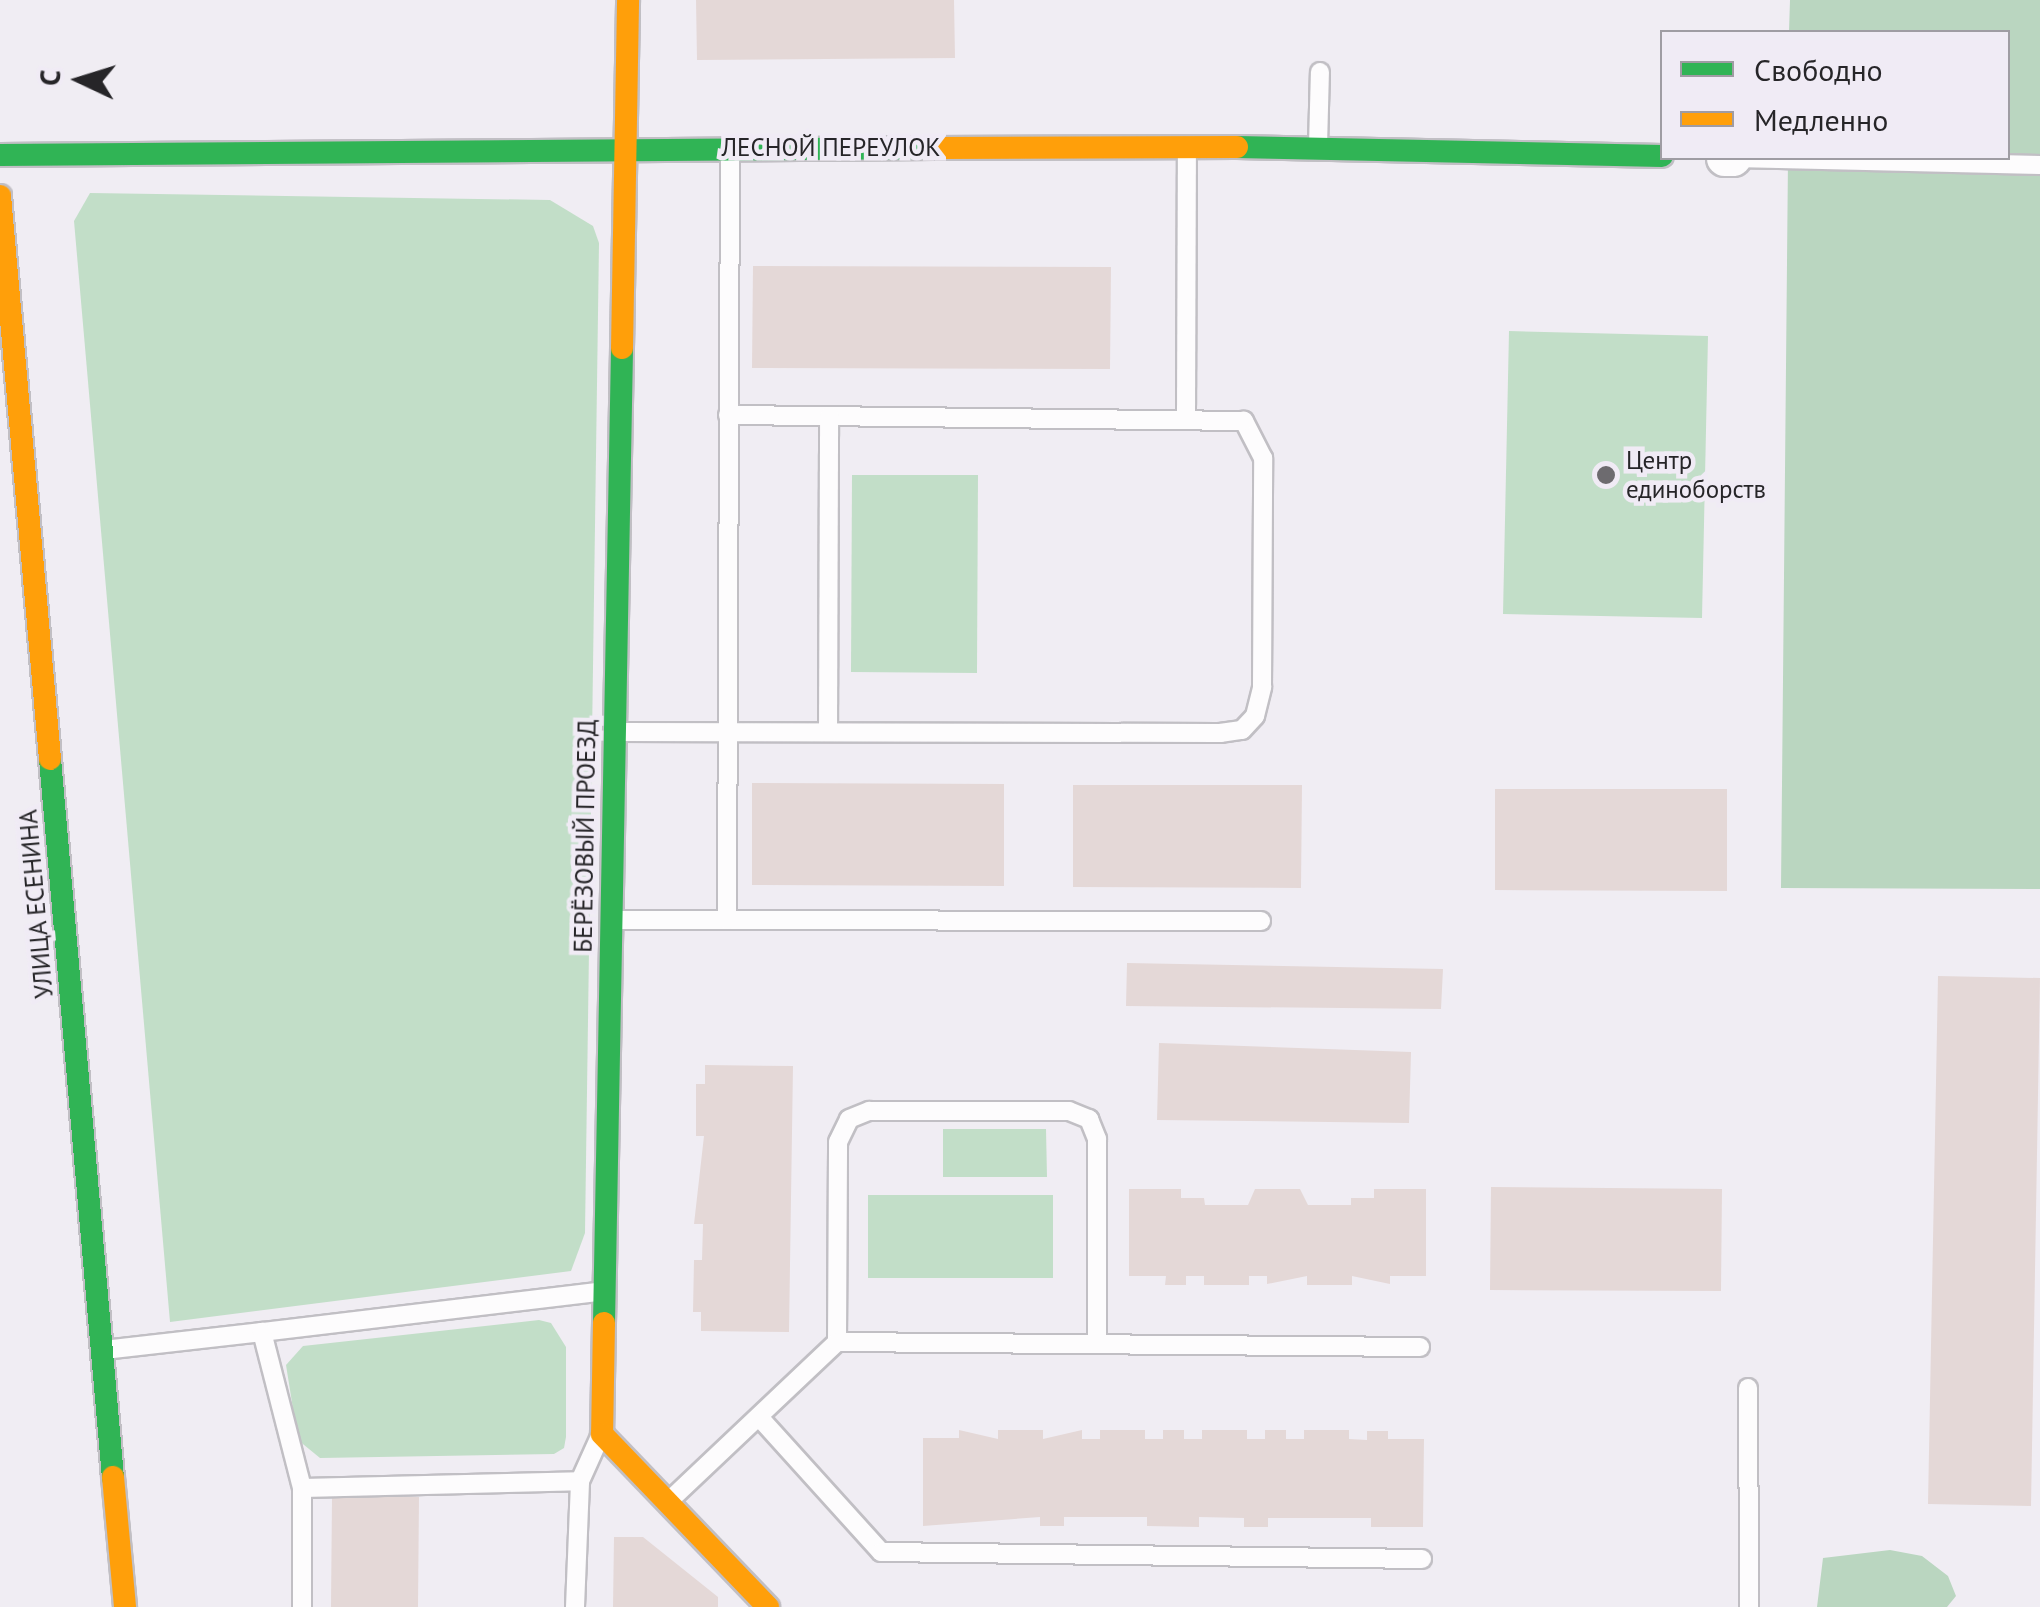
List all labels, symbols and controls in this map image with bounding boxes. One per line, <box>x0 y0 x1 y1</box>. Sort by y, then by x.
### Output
north arrow <box>30 30 130 130</box>
legend <box>1660 30 2010 160</box>
text: Свободно <box>1754 50 1883 89</box>
text: С <box>31 69 69 87</box>
text: Медленно <box>1754 100 1888 139</box>
street label: ЛЕСНОЙ ПЕРЕУЛОК <box>721 132 941 162</box>
place label: Центр единоборств <box>1626 446 1766 505</box>
marker: Центр единоборств <box>1595 464 1617 486</box>
street label: БЕРЁЗОВЫЙ ПРОЕЗД <box>568 719 602 953</box>
street label: УЛИЦА ЕСЕНИНА <box>13 808 59 1000</box>

